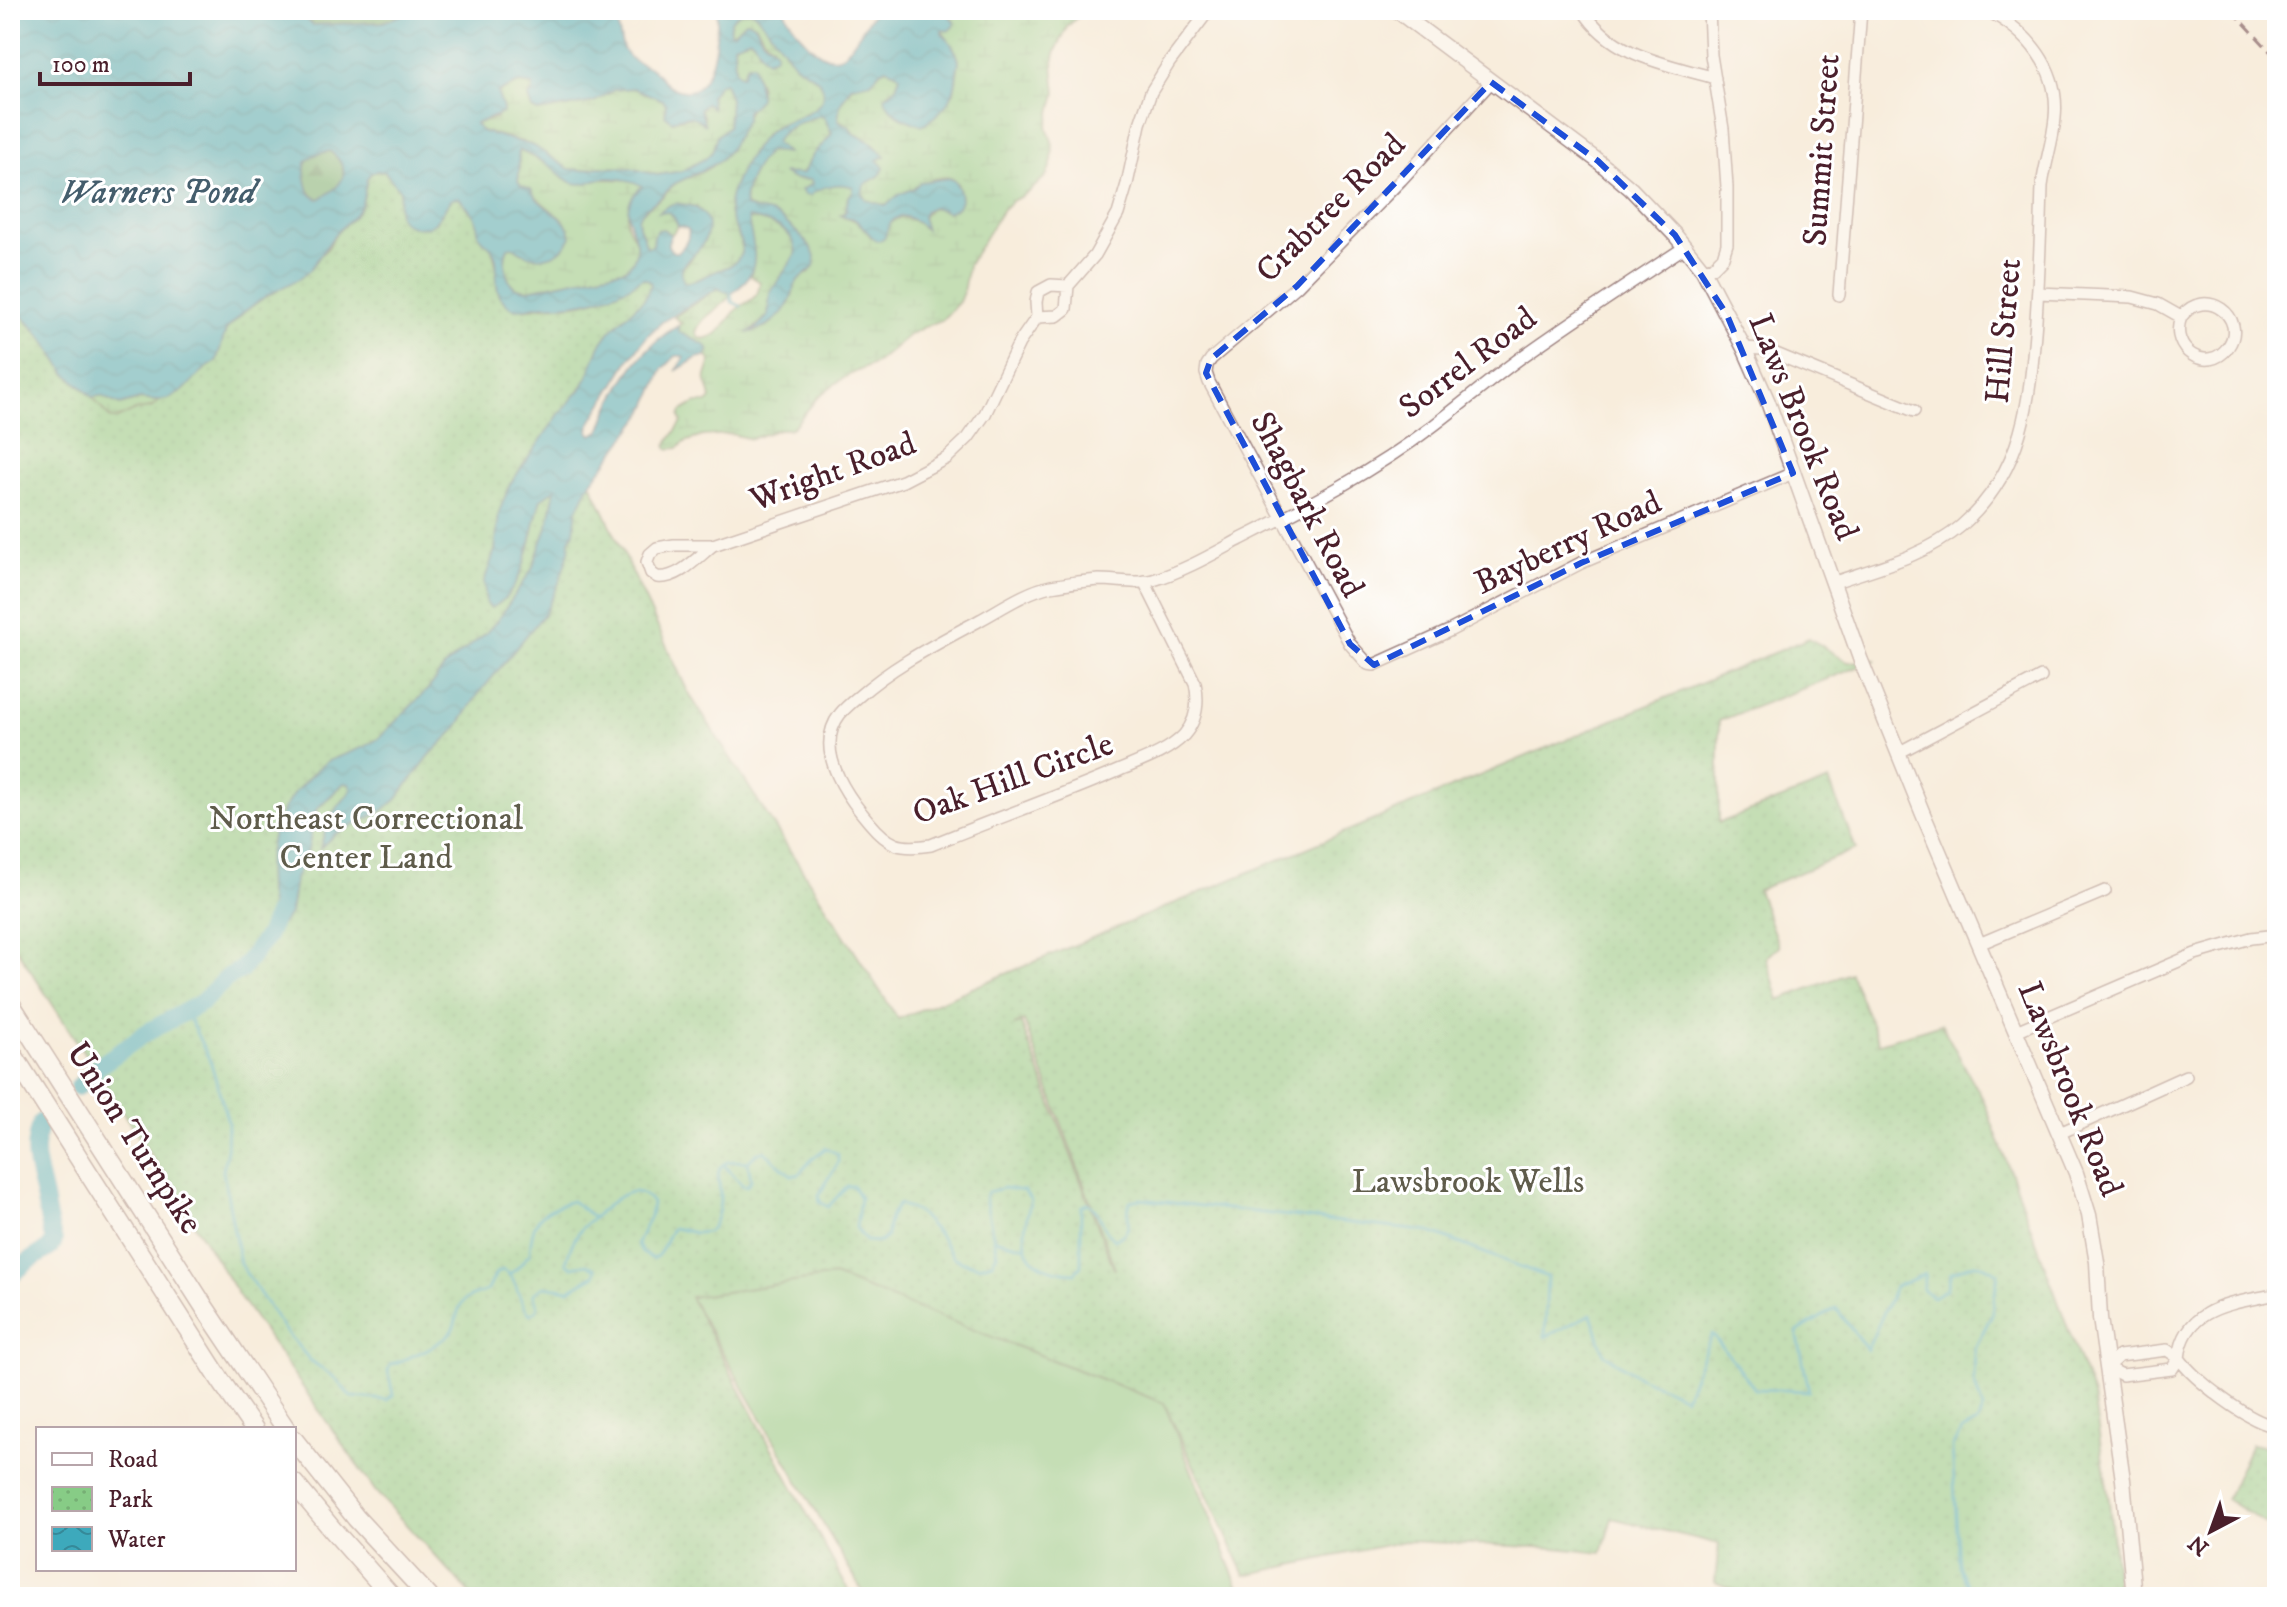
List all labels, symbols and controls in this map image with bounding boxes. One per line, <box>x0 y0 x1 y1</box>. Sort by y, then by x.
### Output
scale bar <box>40 36 190 86</box>
text: 100 m <box>52 50 110 80</box>
street label: Summit Street <box>1794 52 1850 248</box>
street label: Crabtree Road <box>1247 124 1415 292</box>
water label: Warners Pond <box>60 170 261 215</box>
street label: Hill Street <box>1977 257 2031 405</box>
street label: Sorrel Road <box>1391 298 1545 428</box>
street label: Laws Brook Road <box>1738 308 1868 546</box>
street label: Shagbark Road <box>1241 405 1373 605</box>
street label: Wright Road <box>743 423 922 522</box>
street label: Bayberry Road <box>1468 481 1668 605</box>
street label: Oak Hill Circle <box>907 723 1119 835</box>
park label: Northeast Correctional Center Land <box>209 798 524 879</box>
street label: Lawsbrook Road <box>2008 976 2132 1203</box>
street label: Union Turnpike <box>56 1034 212 1242</box>
park label: Lawsbrook Wells <box>1352 1161 1584 1203</box>
legend <box>36 1427 296 1571</box>
text: Road <box>108 1445 158 1475</box>
text: Park <box>108 1485 153 1515</box>
north arrow <box>2171 1491 2251 1571</box>
text: Water <box>107 1525 165 1555</box>
text: N <box>2183 1529 2215 1561</box>

